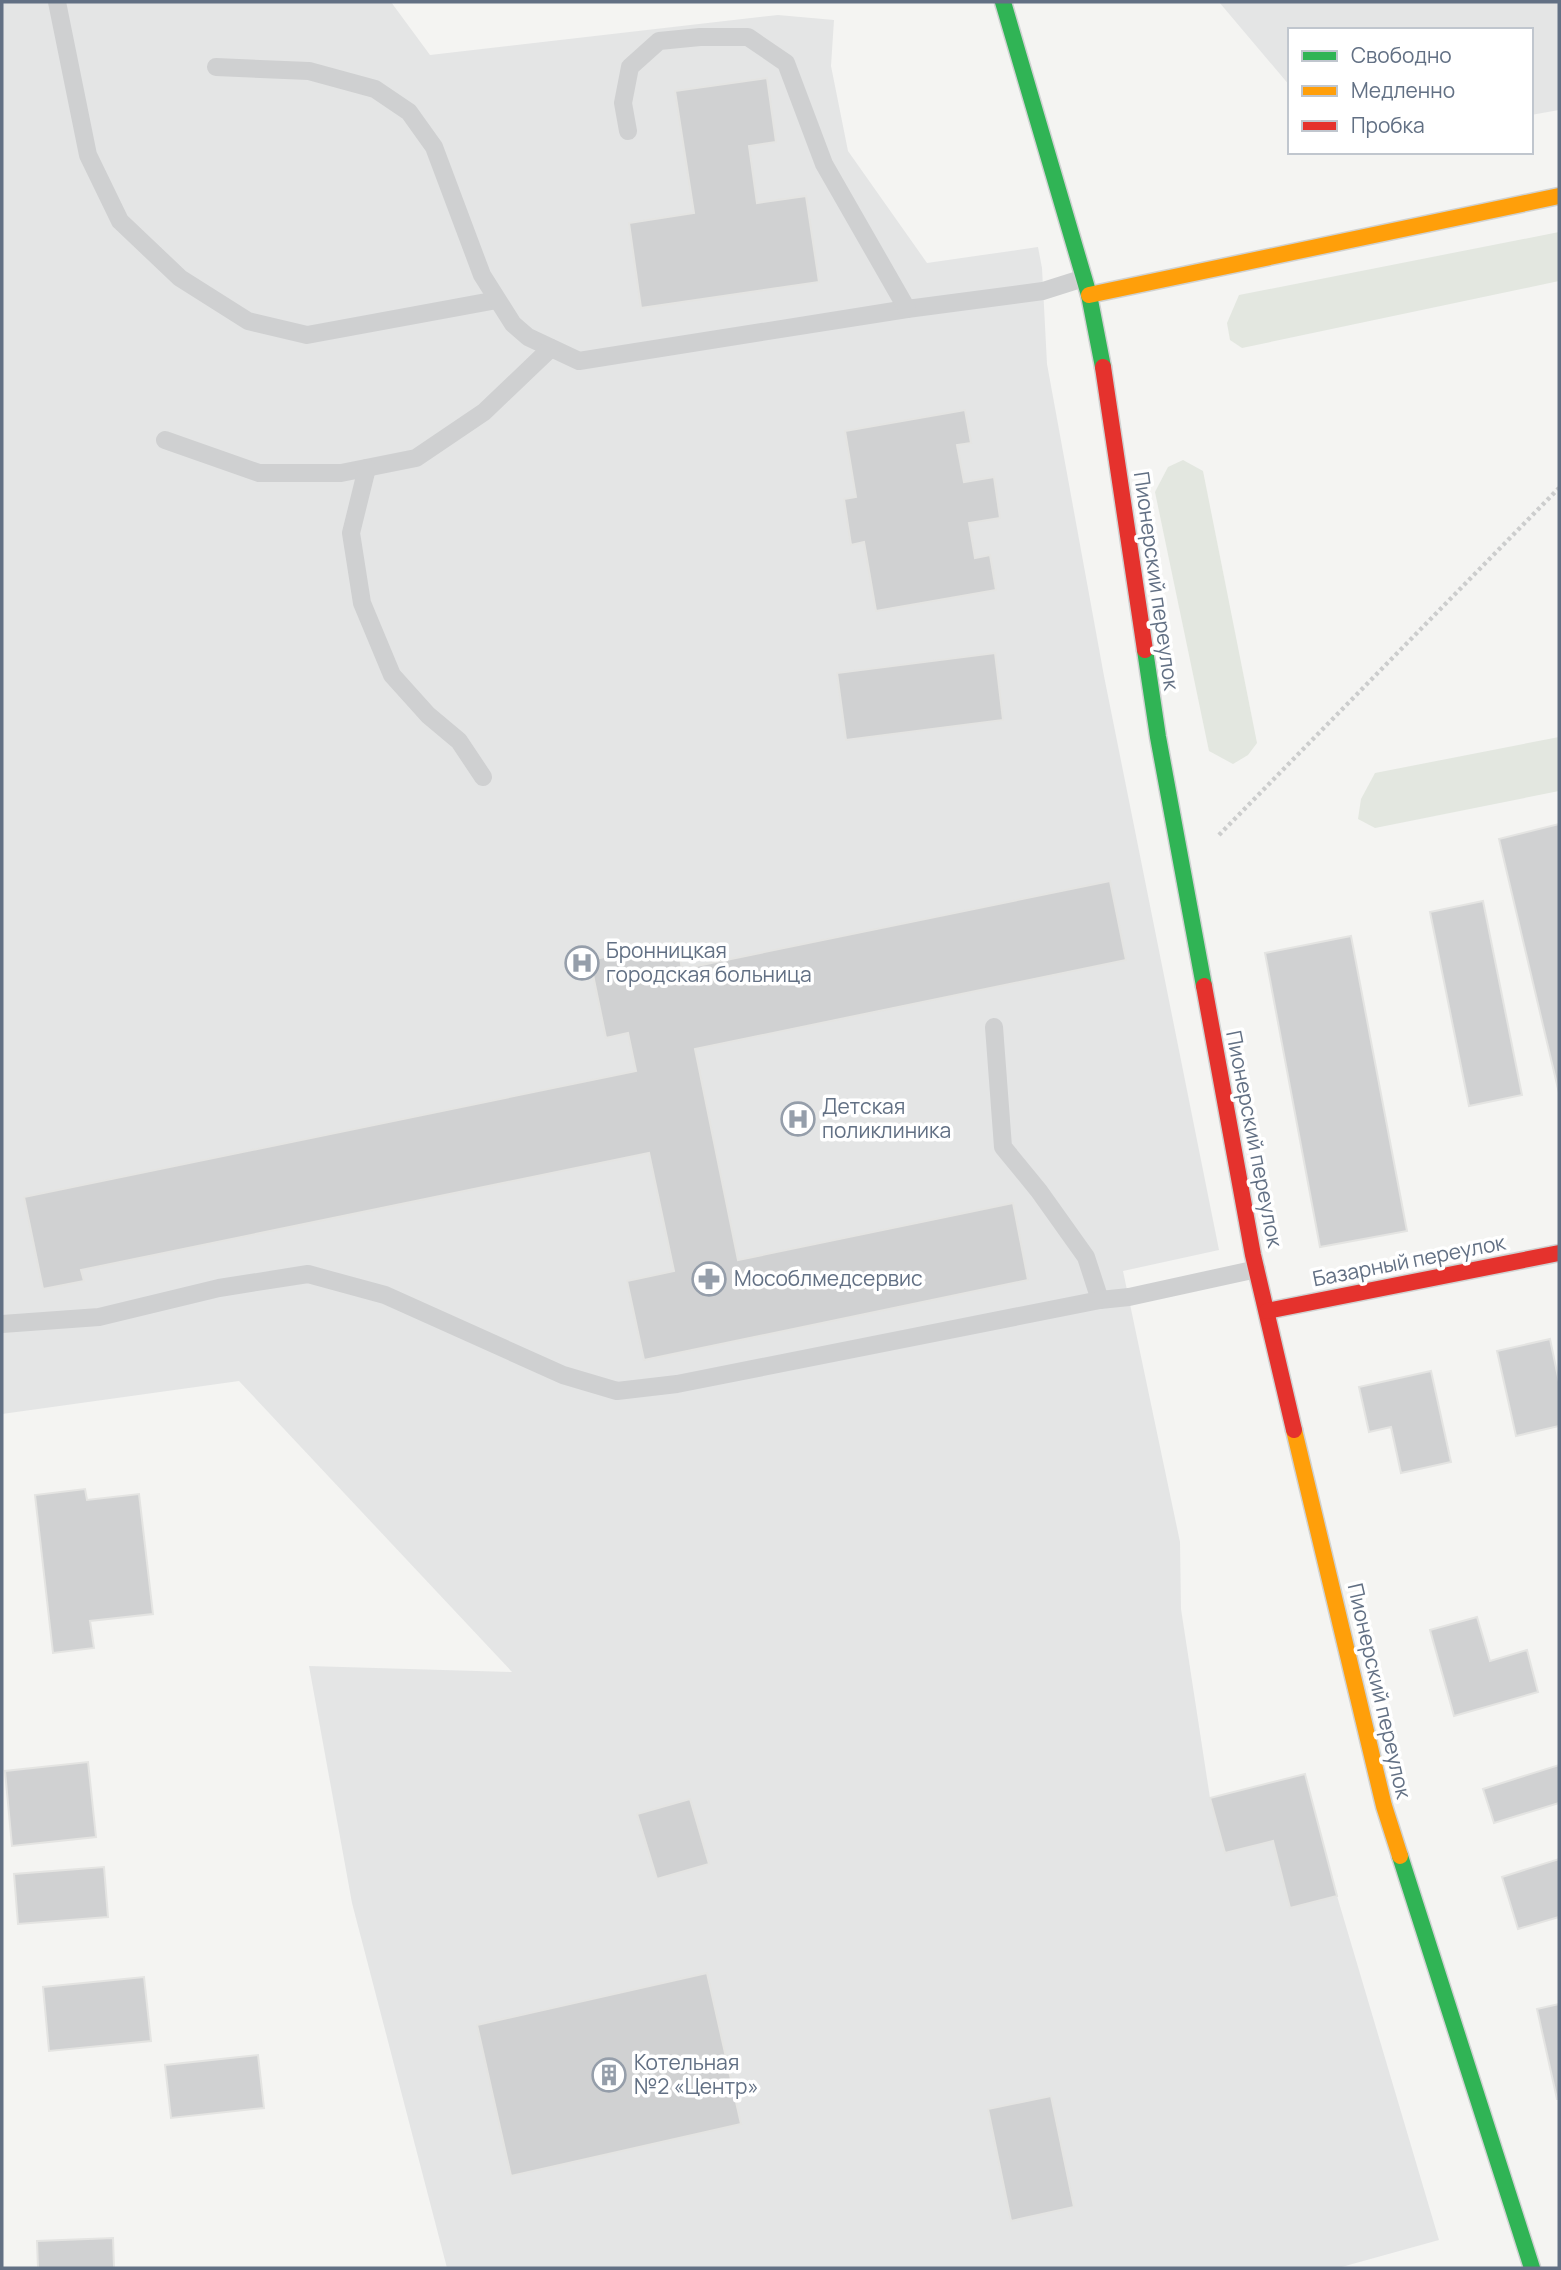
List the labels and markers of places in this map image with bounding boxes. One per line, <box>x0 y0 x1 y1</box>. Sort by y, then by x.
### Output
place label: Бронницкая городская больница <box>606 936 812 988</box>
hospital icon: Бронницкая городская больница <box>563 944 601 982</box>
place label: Детская поликлиника <box>822 1092 951 1144</box>
hospital icon: Детская поликлиника <box>779 1100 817 1138</box>
pharmacy icon: Мособлмедсервис <box>690 1260 728 1298</box>
place label: Мособлмедсервис <box>734 1264 923 1292</box>
place label: Котельная №2 «Центр» <box>634 2048 759 2100</box>
building icon: Котельная №2 «Центр» <box>590 2056 628 2094</box>

